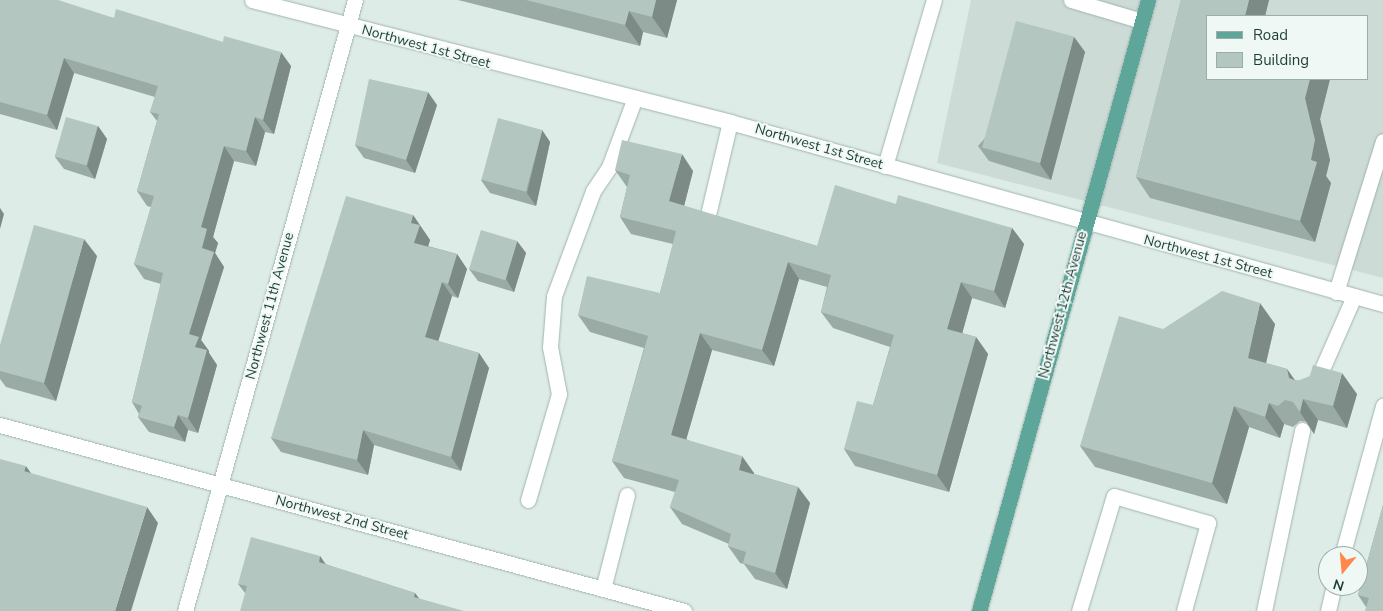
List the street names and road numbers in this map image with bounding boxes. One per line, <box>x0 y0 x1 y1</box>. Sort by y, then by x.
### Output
street label: Northwest 1st Street <box>360 22 492 72</box>
street label: Northwest 1st Street <box>753 121 885 173</box>
street label: Northwest 12th Avenue <box>1035 230 1091 380</box>
street label: Northwest 11th Avenue <box>242 231 298 381</box>
street label: Northwest 1st Street <box>1142 232 1274 282</box>
street label: Northwest 2nd Street <box>274 492 410 544</box>

